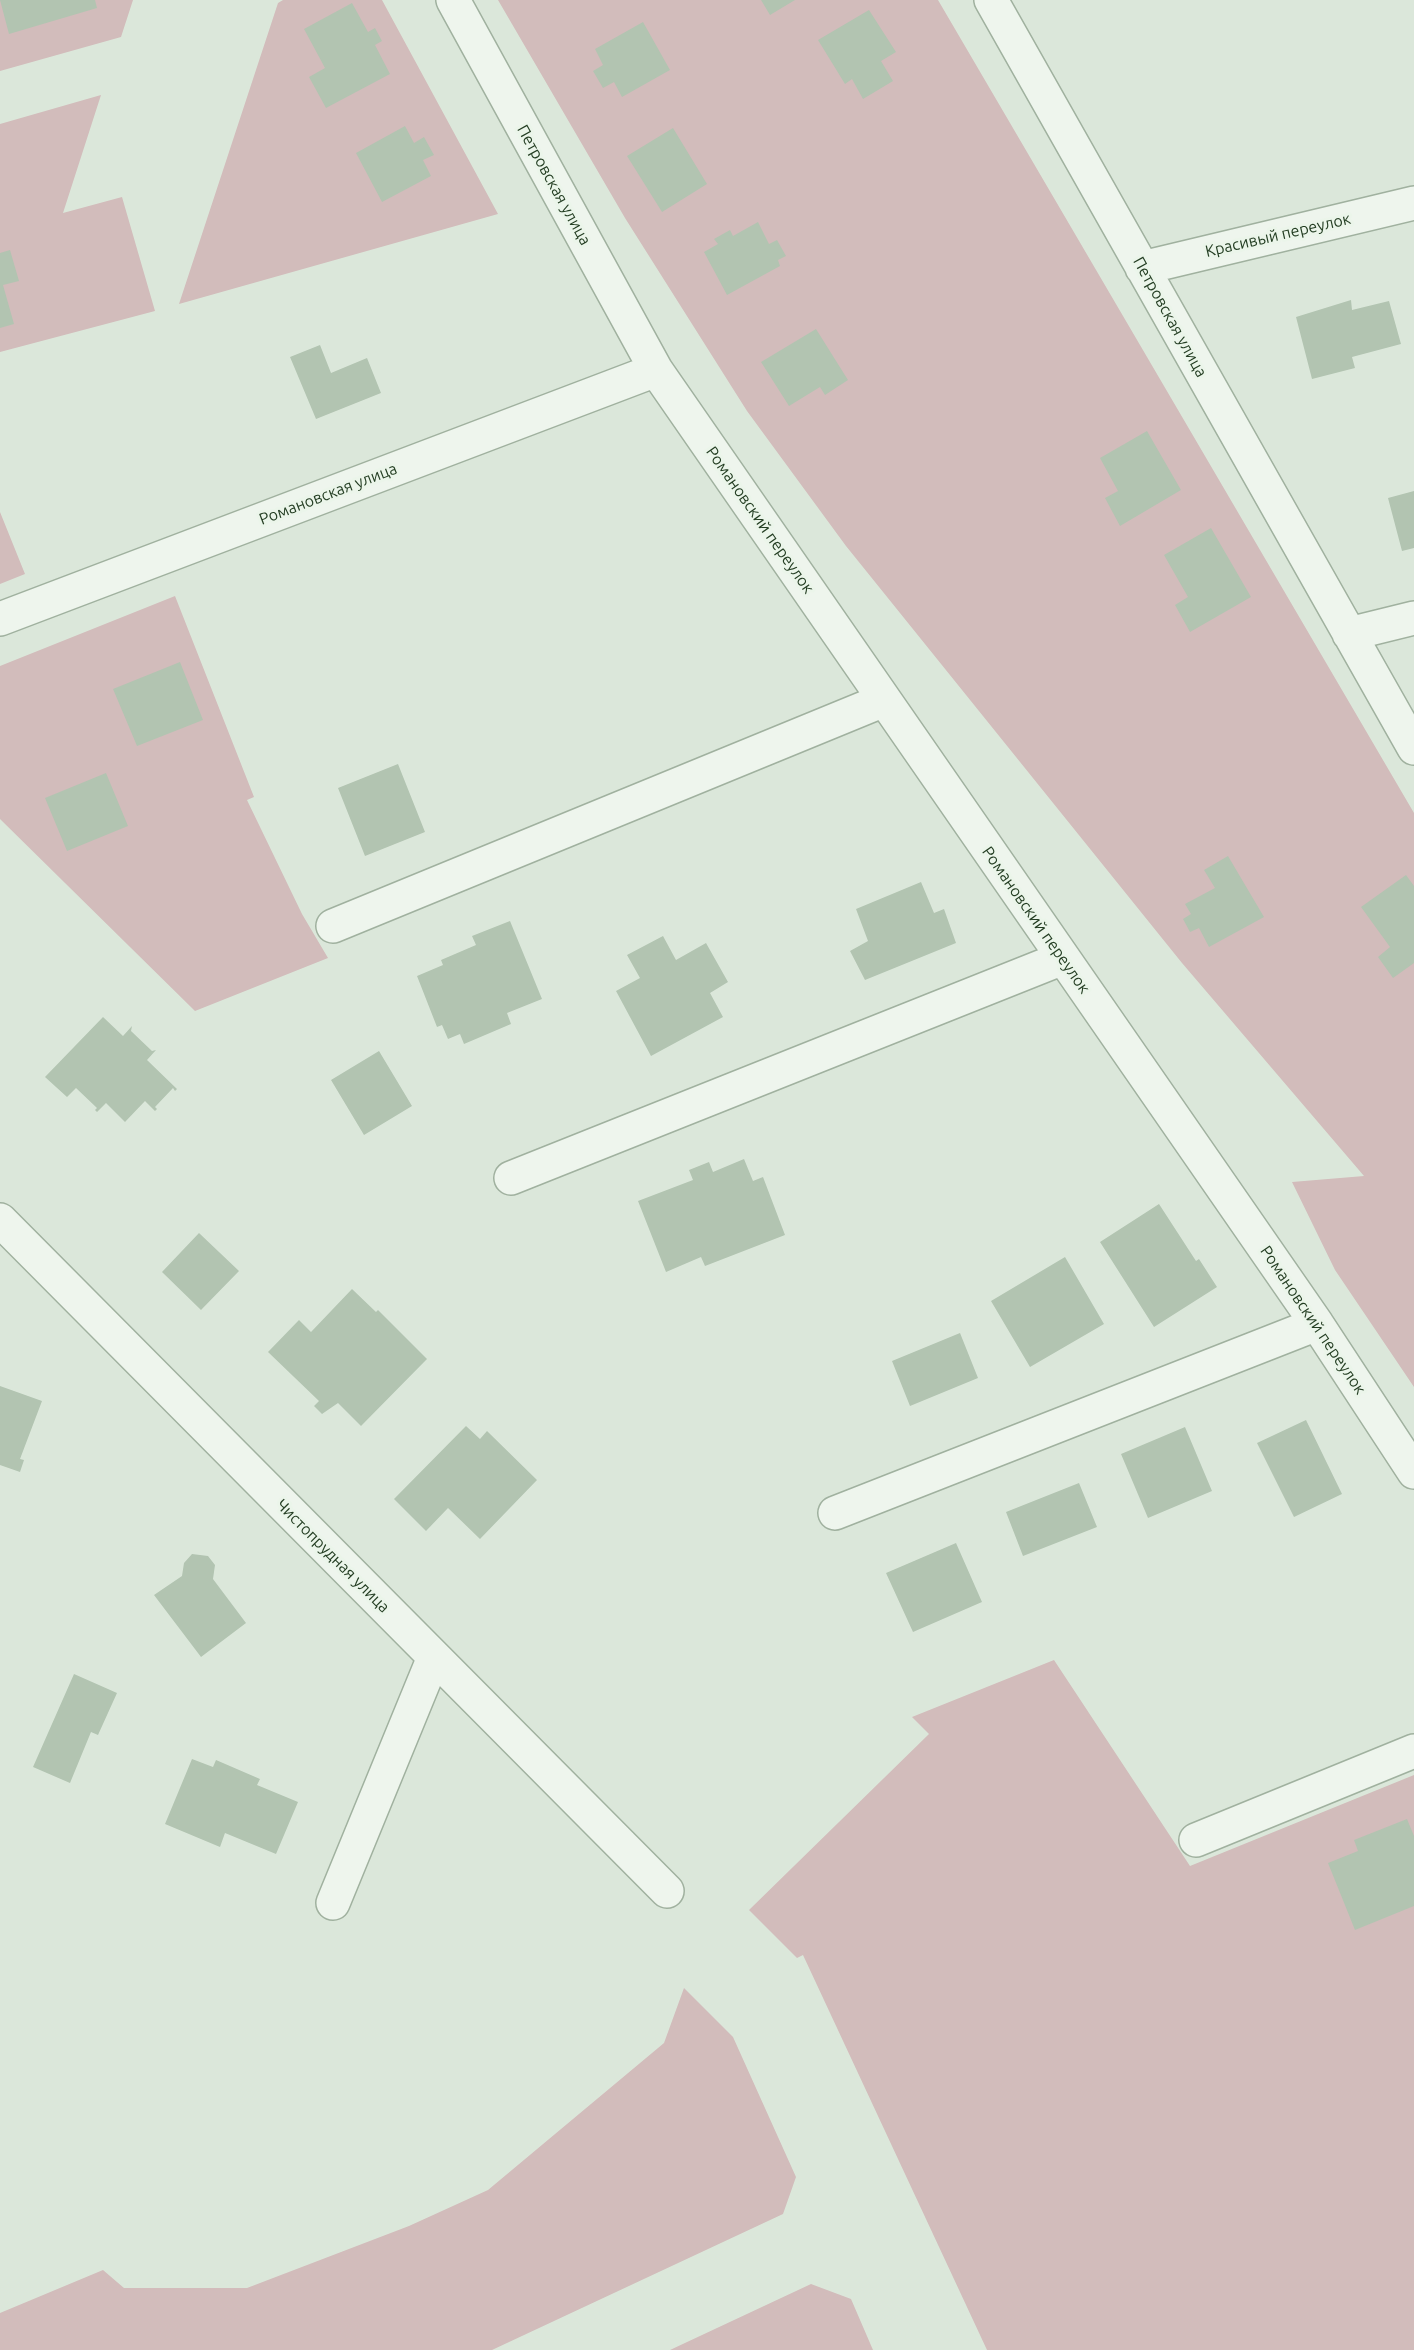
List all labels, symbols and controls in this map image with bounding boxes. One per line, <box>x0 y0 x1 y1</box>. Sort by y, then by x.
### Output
street label: Петровская улица <box>513 122 595 248</box>
street label: Красивый переулок <box>1203 209 1353 261</box>
street label: Петровская улица <box>1129 254 1211 380</box>
street label: Романовский переулок <box>702 443 818 597</box>
street label: Романовская улица <box>256 459 400 529</box>
street label: Романовский переулок <box>978 843 1094 997</box>
street label: Романовский переулок <box>1256 1242 1370 1398</box>
street label: Чистопрудная улица <box>272 1495 394 1617</box>

